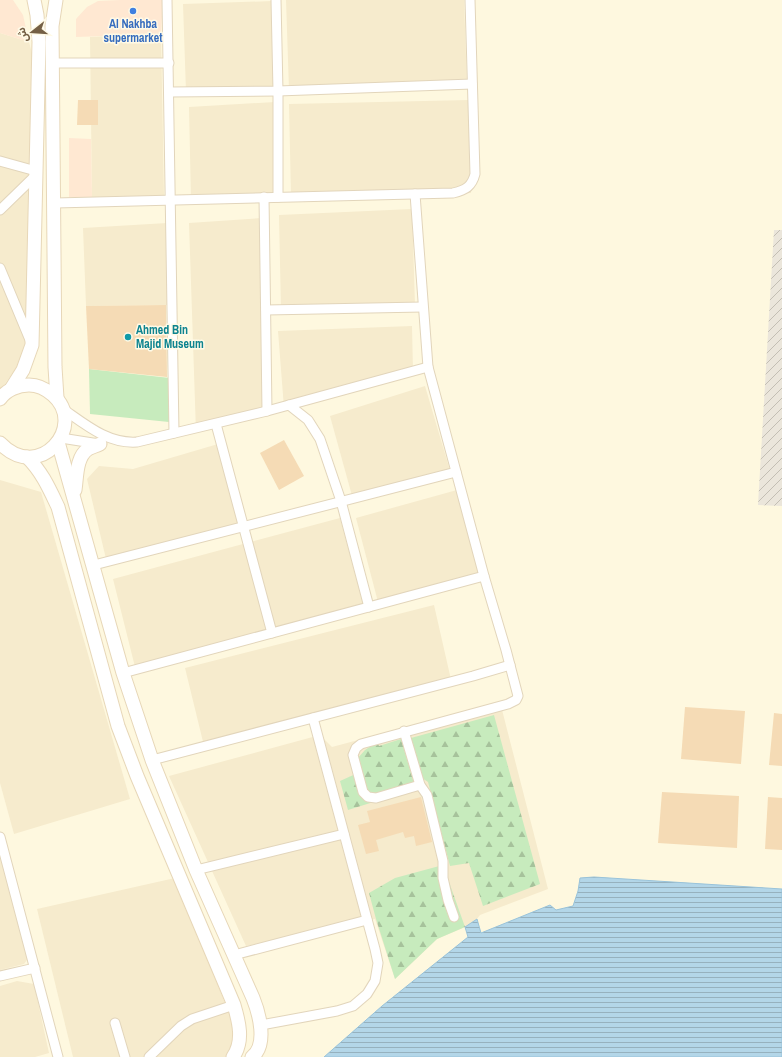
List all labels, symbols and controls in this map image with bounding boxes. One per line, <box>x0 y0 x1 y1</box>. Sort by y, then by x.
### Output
marker: Al Nakhba supermarket <box>128 6 138 16</box>
north arrow <box>12 12 52 52</box>
place label: Al Nakhba supermarket <box>103 16 163 46</box>
text: ش <box>14 26 31 44</box>
place label: Ahmed Bin Majid Museum <box>136 322 204 352</box>
marker: Ahmed Bin Majid Museum <box>123 332 133 342</box>

